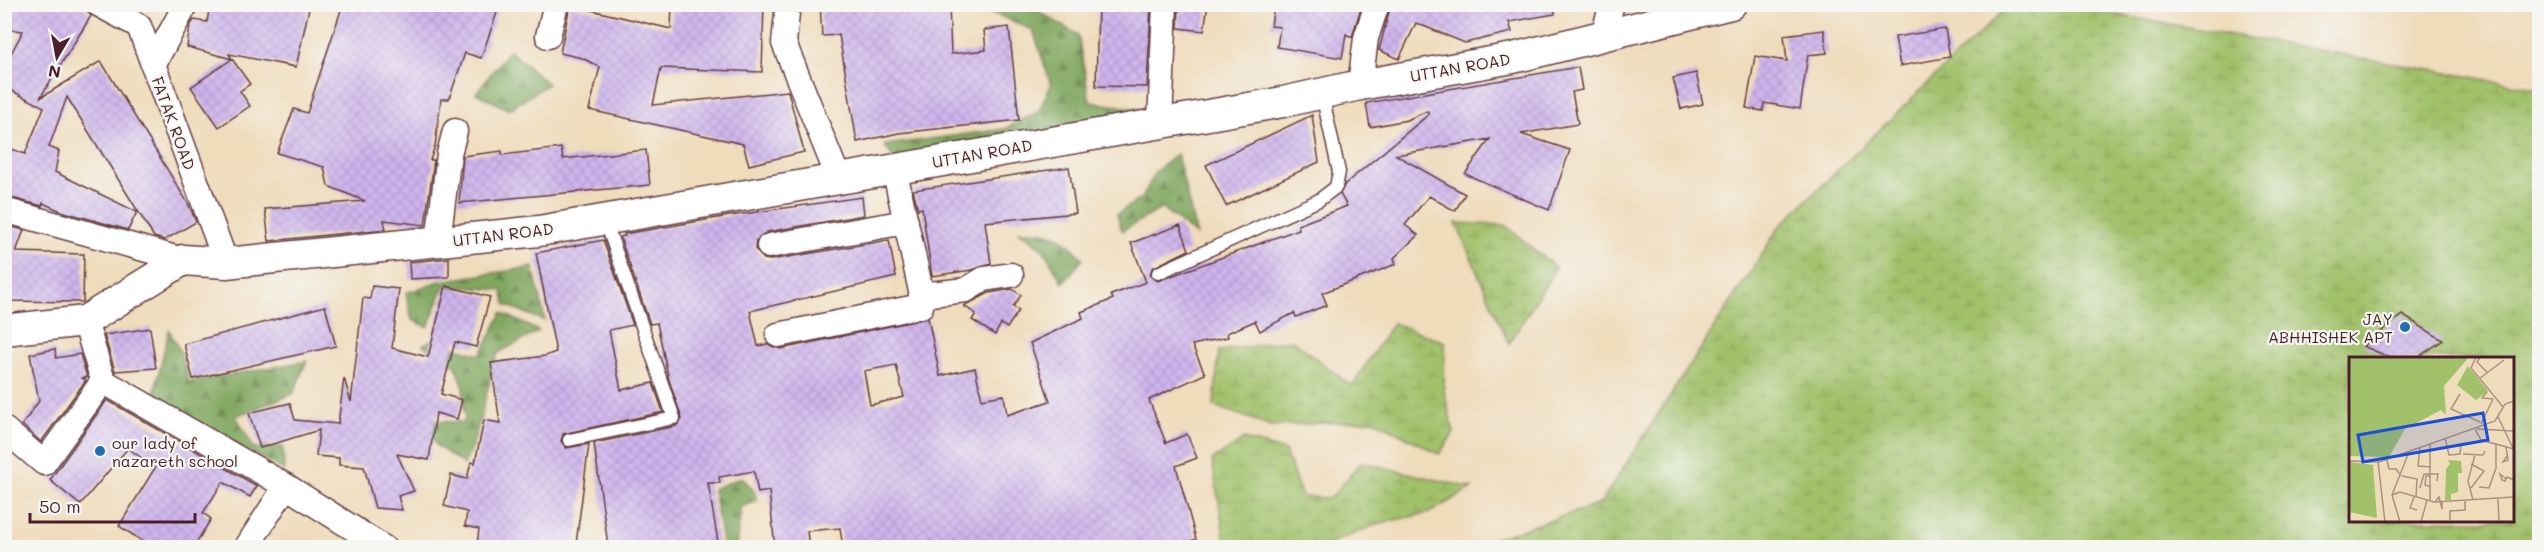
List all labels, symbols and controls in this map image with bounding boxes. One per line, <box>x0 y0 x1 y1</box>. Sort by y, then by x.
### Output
north arrow <box>27 27 87 87</box>
street label: UTTAN ROAD <box>1408 48 1512 86</box>
text: N <box>46 61 62 84</box>
street label: FATAK ROAD <box>147 73 201 173</box>
street label: UTTAN ROAD <box>930 134 1034 172</box>
street label: UTTAN ROAD <box>451 217 555 251</box>
place label: JAY ABHHISHEK APT <box>2268 308 2393 347</box>
marker: JAY ABHHISHEK APT <box>2398 320 2412 334</box>
inset map <box>2349 357 2514 522</box>
place label: our lady of nazareth school <box>112 432 238 471</box>
marker: our lady of nazareth school <box>93 444 107 458</box>
scale bar <box>30 486 195 524</box>
text: 50 m <box>39 494 81 518</box>

